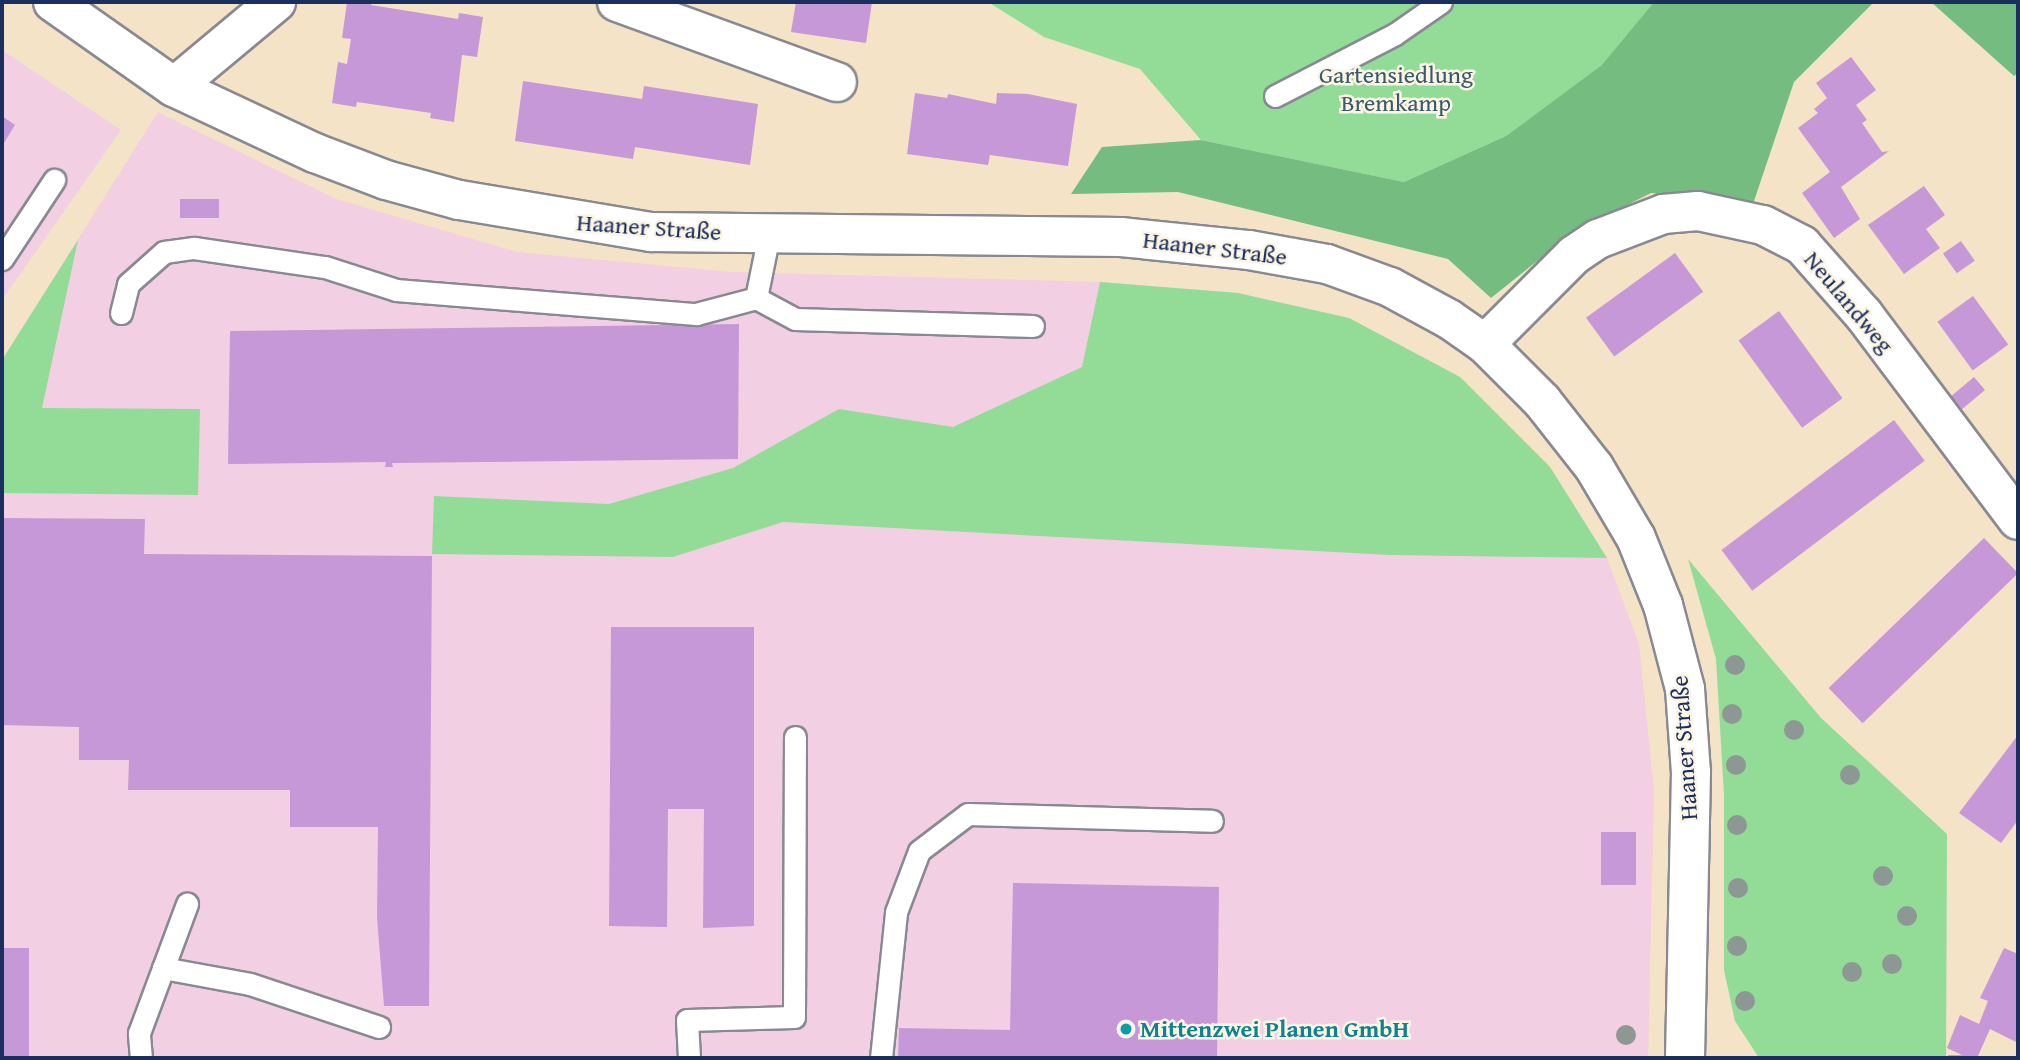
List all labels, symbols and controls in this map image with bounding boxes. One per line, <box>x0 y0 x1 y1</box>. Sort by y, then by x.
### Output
park label: Gartensiedlung Bremkamp <box>1319 61 1473 117</box>
street label: Haaner Straße <box>576 208 722 246</box>
street label: Haaner Straße <box>1141 225 1289 271</box>
street label: Neulandweg <box>1798 245 1900 359</box>
street label: Haaner Straße <box>1665 675 1703 821</box>
place label: Mittenzwei Planen GmbH <box>1140 1015 1409 1043</box>
marker: Mittenzwei Planen GmbH <box>1118 1021 1134 1037</box>

